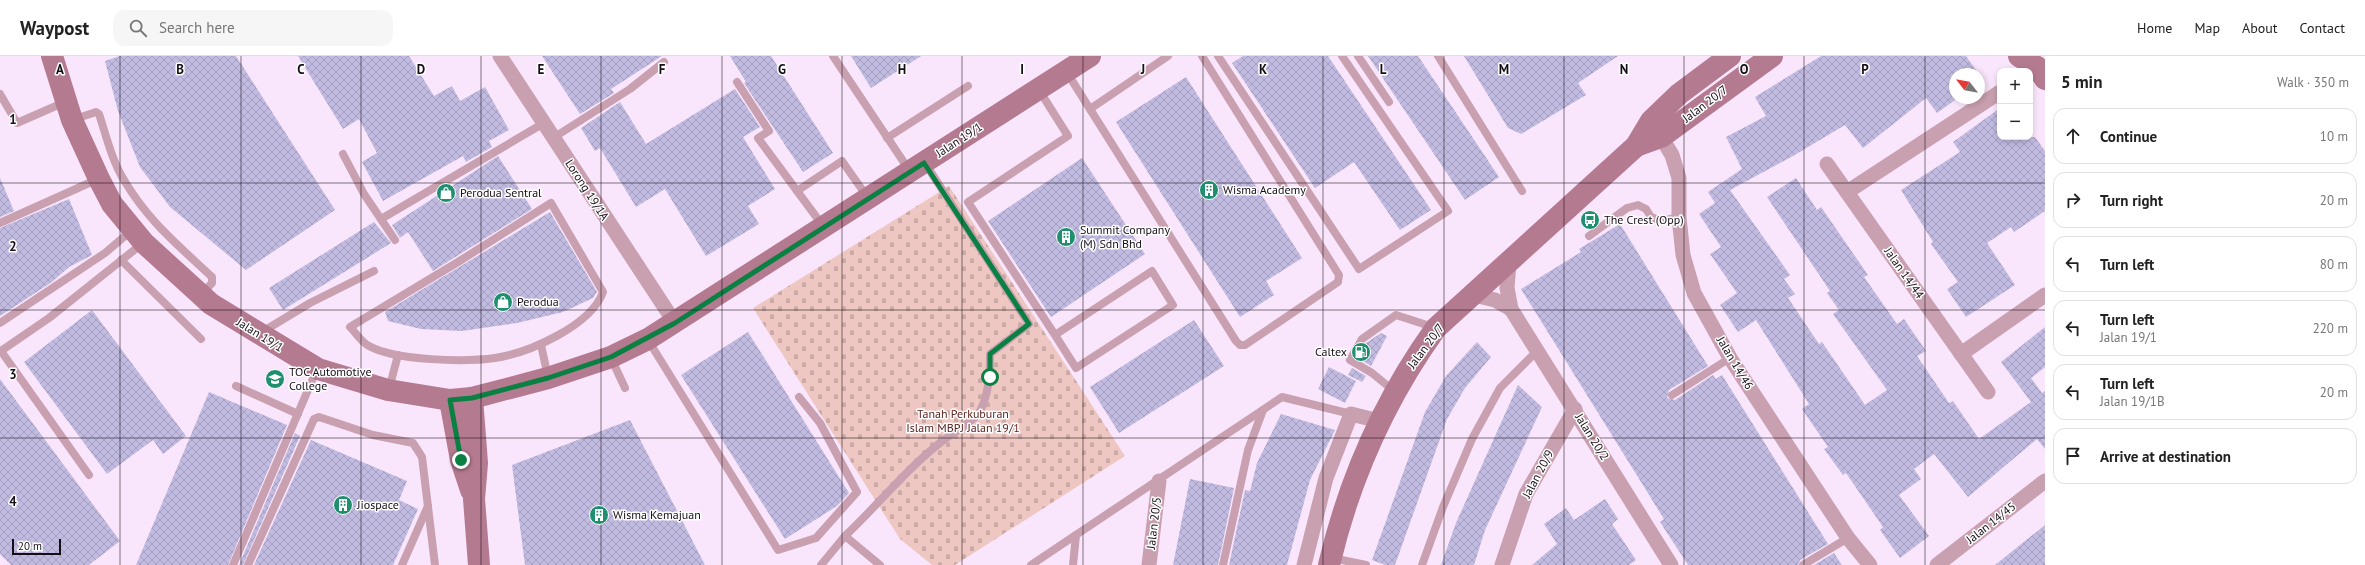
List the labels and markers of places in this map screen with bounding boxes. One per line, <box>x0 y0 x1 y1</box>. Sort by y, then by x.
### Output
building icon: Wisma Academy <box>1198 179 1220 201</box>
shop icon: Perodua Sentral <box>435 182 457 204</box>
place label: Wisma Academy <box>1223 182 1306 197</box>
place label: Perodua Sentral <box>460 185 542 200</box>
bus stop icon: The Crest (Opp) <box>1579 209 1601 231</box>
place label: The Crest (Opp) <box>1604 212 1684 227</box>
place label: Summit Company (M) Sdn Bhd <box>1080 222 1170 251</box>
building icon: Summit Company (M) Sdn Bhd <box>1055 226 1077 248</box>
shop icon: Perodua <box>492 291 514 313</box>
place label: Perodua <box>517 294 559 309</box>
fuel station icon: Caltex <box>1350 341 1372 363</box>
place label: Caltex <box>1315 344 1347 359</box>
place label: TOC Automotive College <box>289 364 372 393</box>
school or university icon: TOC Automotive College <box>264 368 286 390</box>
building icon: Jiospace <box>332 494 354 516</box>
place label: Jiospace <box>356 497 399 512</box>
building icon: Wisma Kemajuan <box>588 504 610 526</box>
place label: Wisma Kemajuan <box>613 507 701 522</box>

